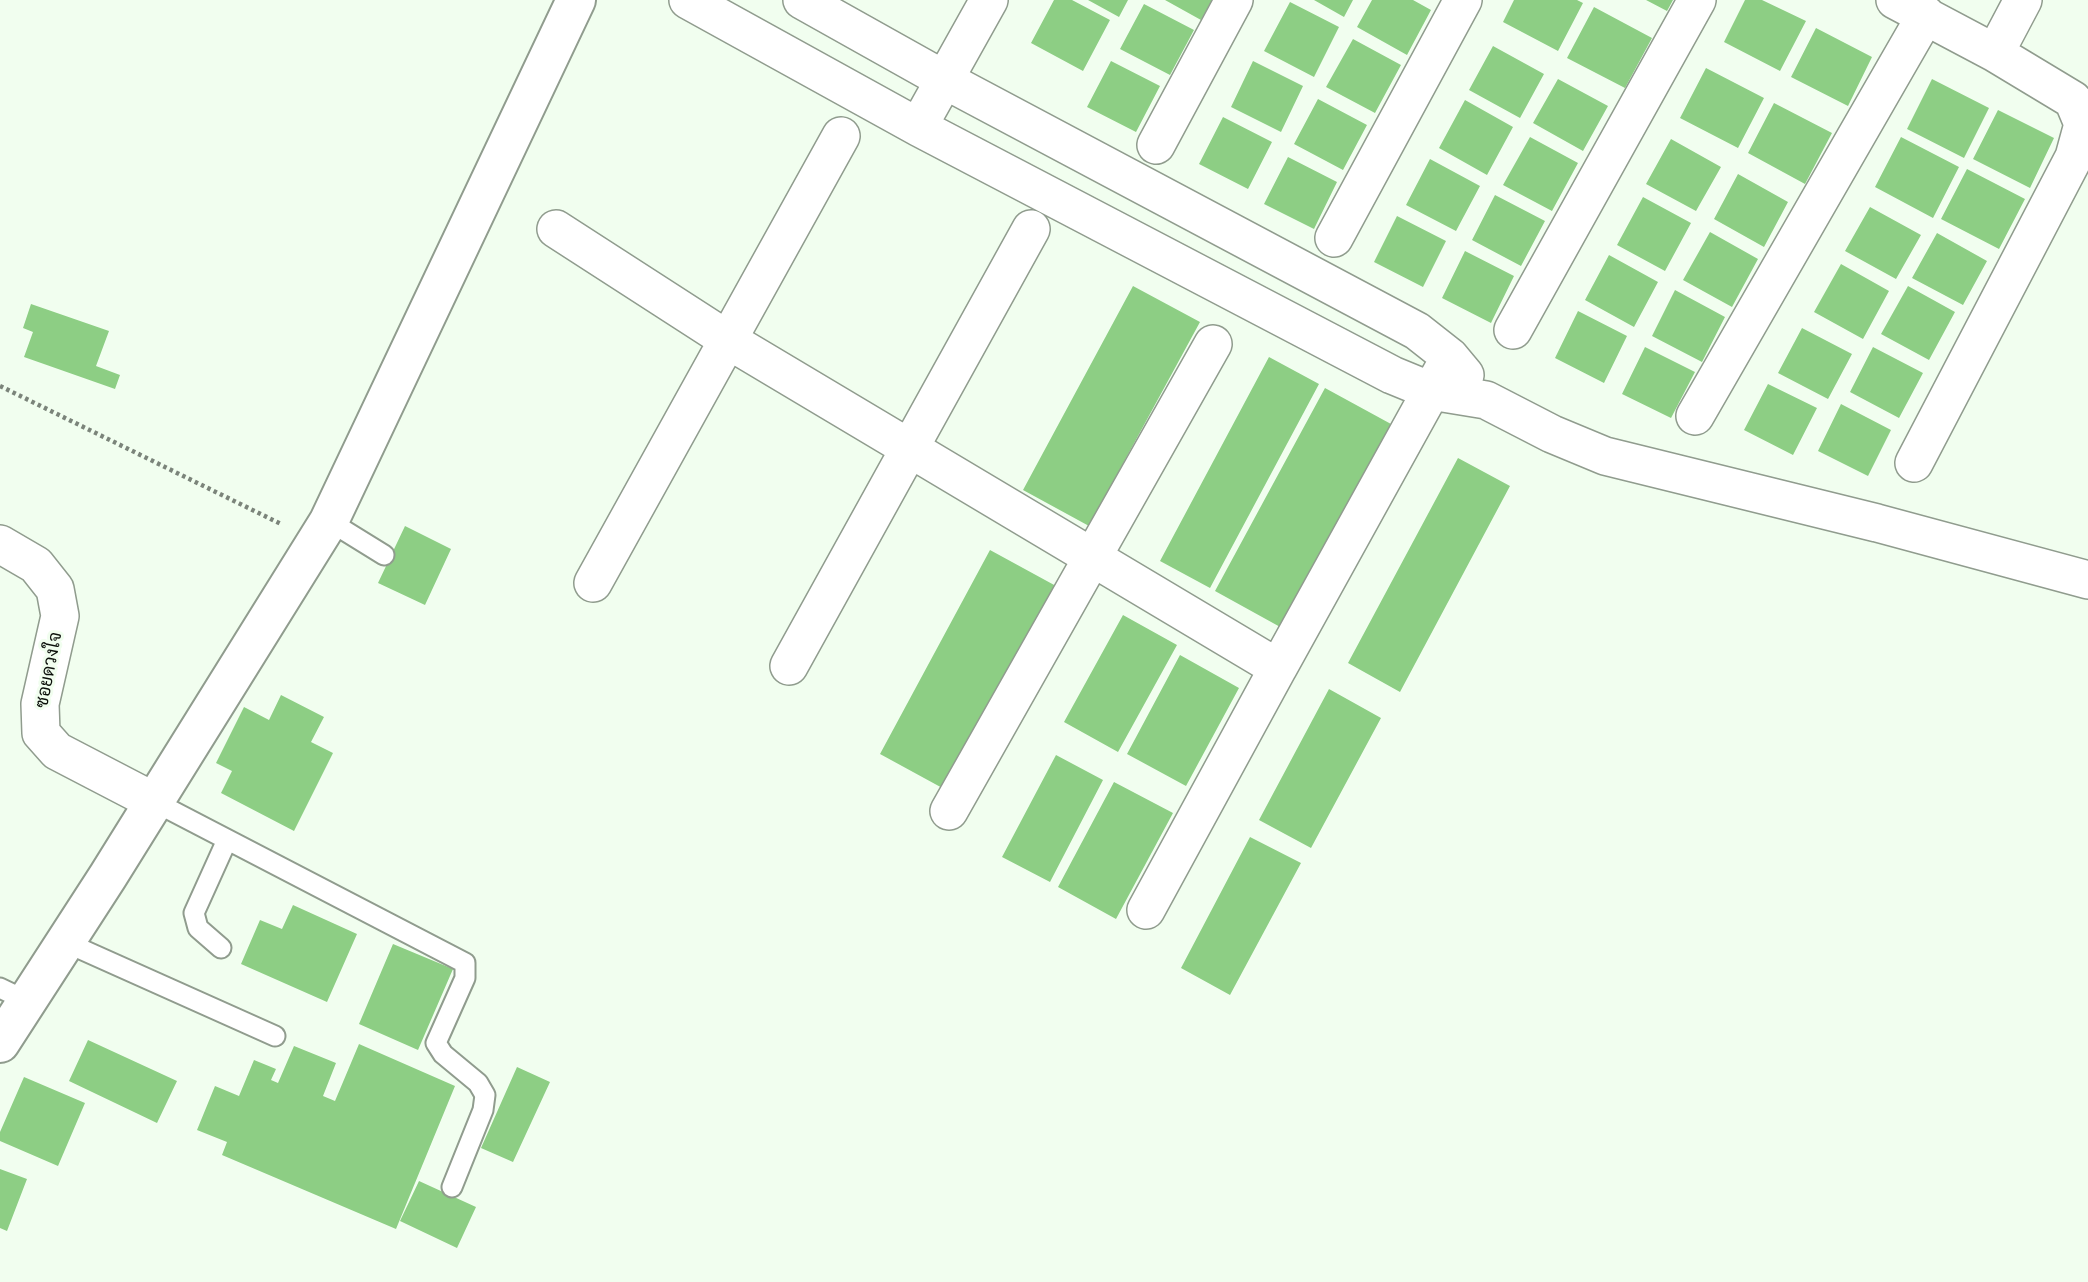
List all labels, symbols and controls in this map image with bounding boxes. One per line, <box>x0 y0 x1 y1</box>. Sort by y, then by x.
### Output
street label: ซอยดวงใจ <box>31 630 67 710</box>

